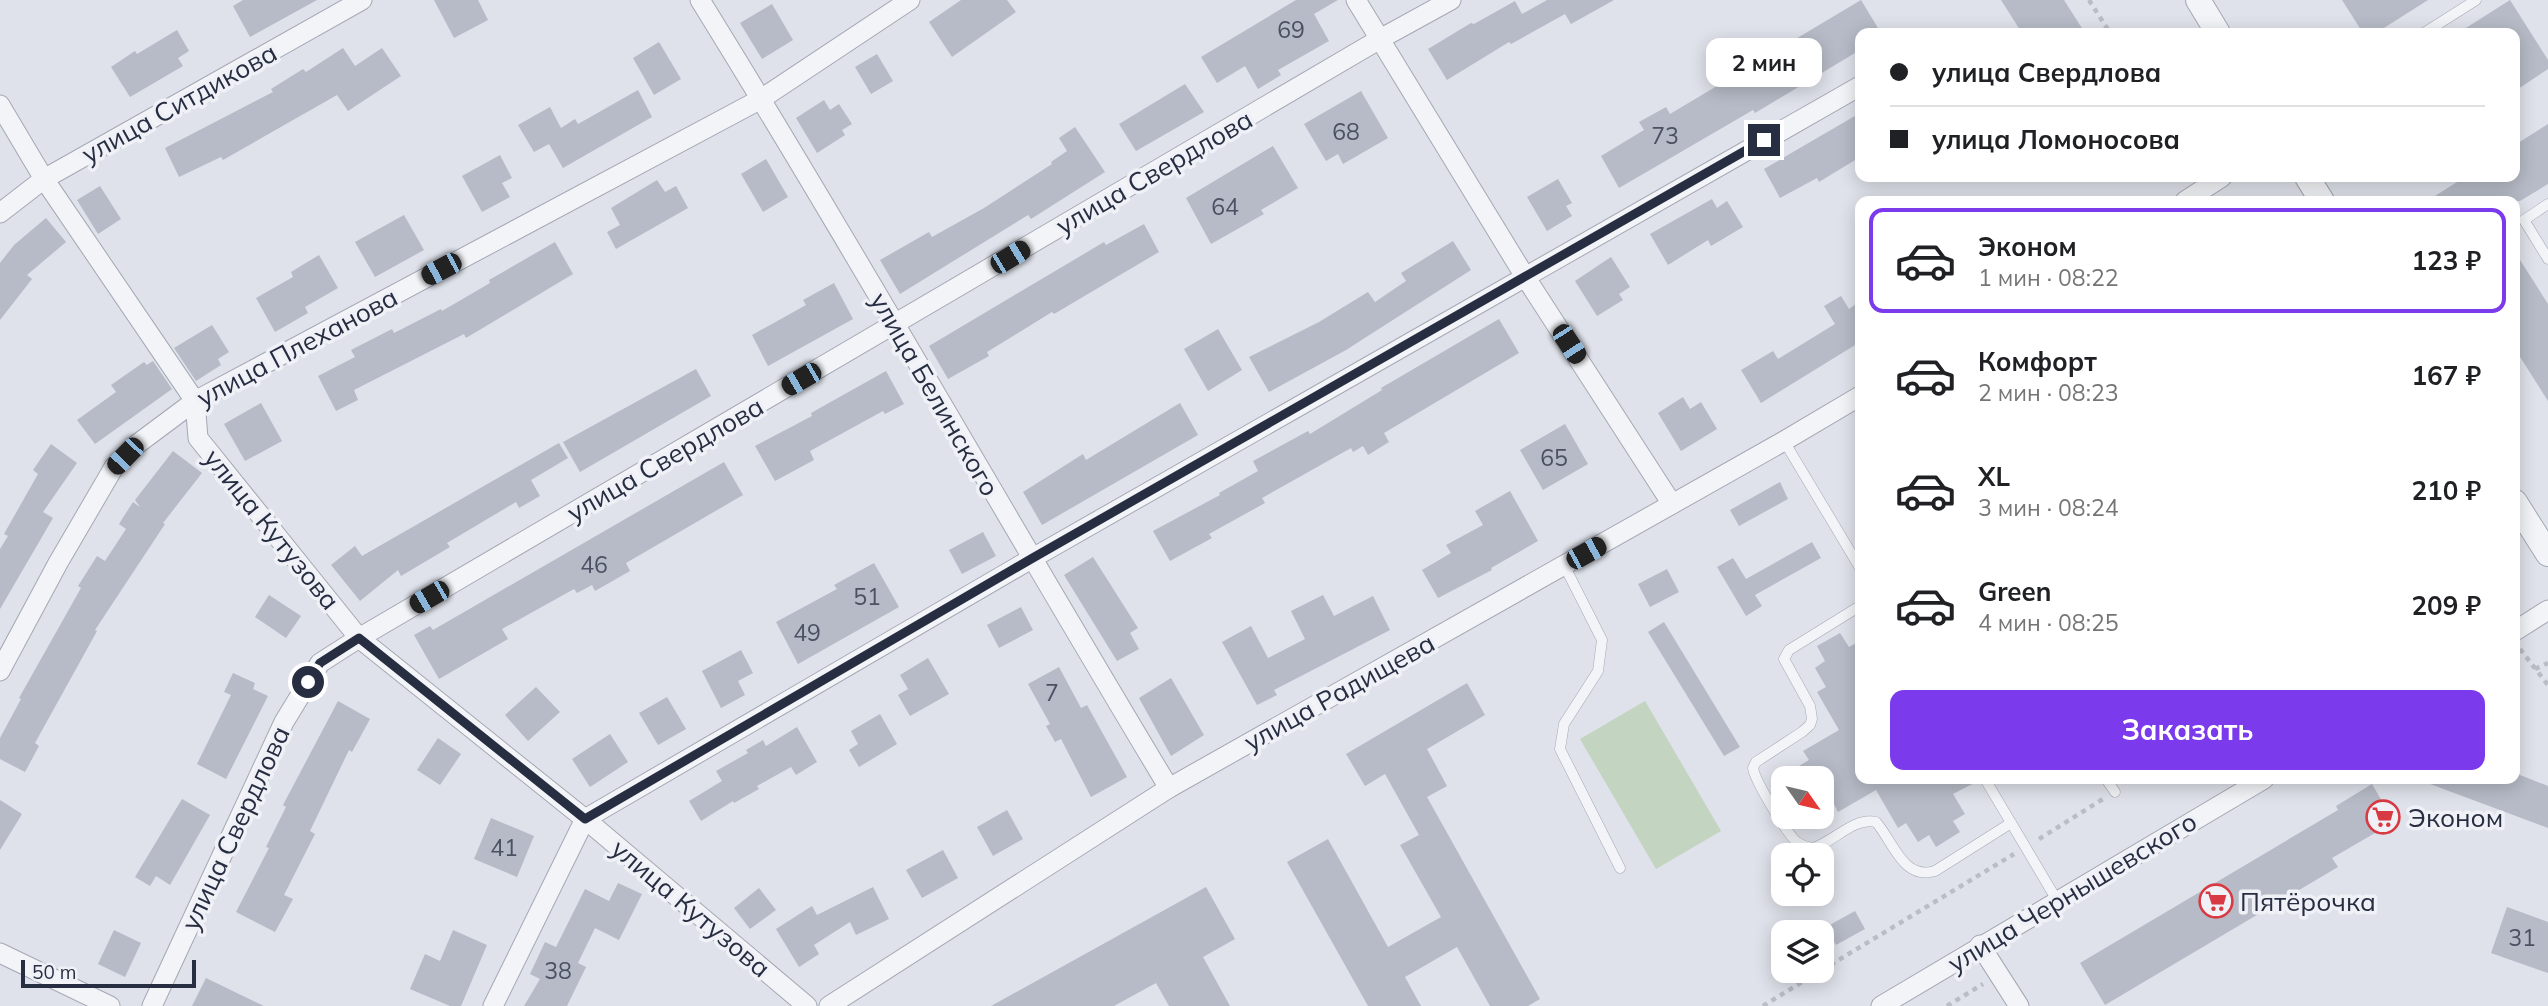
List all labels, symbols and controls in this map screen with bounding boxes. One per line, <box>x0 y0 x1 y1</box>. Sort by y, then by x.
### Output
house number: 69 <box>1277 15 1305 44</box>
street label: улица Ситдикова <box>76 36 282 170</box>
callout: 2 мин <box>1706 38 1822 88</box>
text: 2 мин <box>1732 48 1796 77</box>
text: улица Свердлова <box>1932 56 2161 89</box>
street label: улица Свердлова <box>1050 102 1258 242</box>
house number: 68 <box>1332 117 1360 146</box>
house number: 73 <box>1651 121 1679 150</box>
text: улица Ломоносова <box>1932 123 2180 156</box>
route end <box>1748 124 1780 156</box>
house number: 64 <box>1211 192 1239 221</box>
icon: car <box>1894 229 1957 292</box>
text: Эконом <box>1978 230 2077 263</box>
car <box>987 237 1034 277</box>
text: 123 ₽ <box>2411 244 2481 277</box>
car <box>418 250 465 288</box>
text: 1 мин · 08:22 <box>1978 263 2118 292</box>
street label: улица Плеханова <box>191 280 403 414</box>
street label: улица Белинского <box>863 286 1007 502</box>
car <box>1549 321 1590 367</box>
icon: car <box>1894 344 1957 407</box>
text: Комфорт <box>1978 345 2097 378</box>
car <box>778 359 825 399</box>
text: 167 ₽ <box>2411 359 2481 392</box>
text: 2 мин · 08:23 <box>1978 378 2118 407</box>
street label: улица Свердлова <box>561 389 769 529</box>
car <box>103 434 148 478</box>
street label: улица Кутузова <box>197 442 347 616</box>
house number: 65 <box>1540 443 1568 472</box>
icon: car <box>1894 459 1957 522</box>
text: XL <box>1978 460 2010 493</box>
text: 210 ₽ <box>2411 474 2481 507</box>
text: 3 мин · 08:24 <box>1978 493 2118 522</box>
car <box>1563 534 1610 572</box>
house number: 46 <box>580 550 608 579</box>
icon: car <box>1894 574 1957 637</box>
text: Green <box>1978 575 2051 608</box>
car <box>406 577 453 617</box>
house number: 51 <box>853 582 881 611</box>
text: 209 ₽ <box>2411 589 2481 622</box>
text: 4 мин · 08:25 <box>1978 608 2118 637</box>
house number: 49 <box>793 618 821 647</box>
street label: улица Радищева <box>1238 626 1440 758</box>
route start <box>292 666 324 698</box>
house number: 7 <box>1045 678 1059 707</box>
button: Заказать <box>1890 690 2485 770</box>
street label: улица Свердлова <box>173 721 297 935</box>
north arrow <box>1771 766 1834 830</box>
map controls <box>1771 766 1834 983</box>
supermarket icon: Эконом <box>2364 798 2402 836</box>
place label: Эконом <box>2408 801 2503 834</box>
street label: улица Чернышевского <box>1941 805 2203 979</box>
street label: улица Кутузова <box>605 832 777 984</box>
house number: 41 <box>490 833 518 862</box>
button: locate <box>1771 843 1834 906</box>
supermarket icon: Пятёрочка <box>2197 882 2235 920</box>
place label: Пятёрочка <box>2240 885 2376 918</box>
button: layers <box>1771 920 1834 983</box>
house number: 31 <box>2508 923 2536 952</box>
house number: 38 <box>544 956 572 985</box>
scale bar <box>21 957 196 989</box>
text: 50 m <box>32 960 76 984</box>

